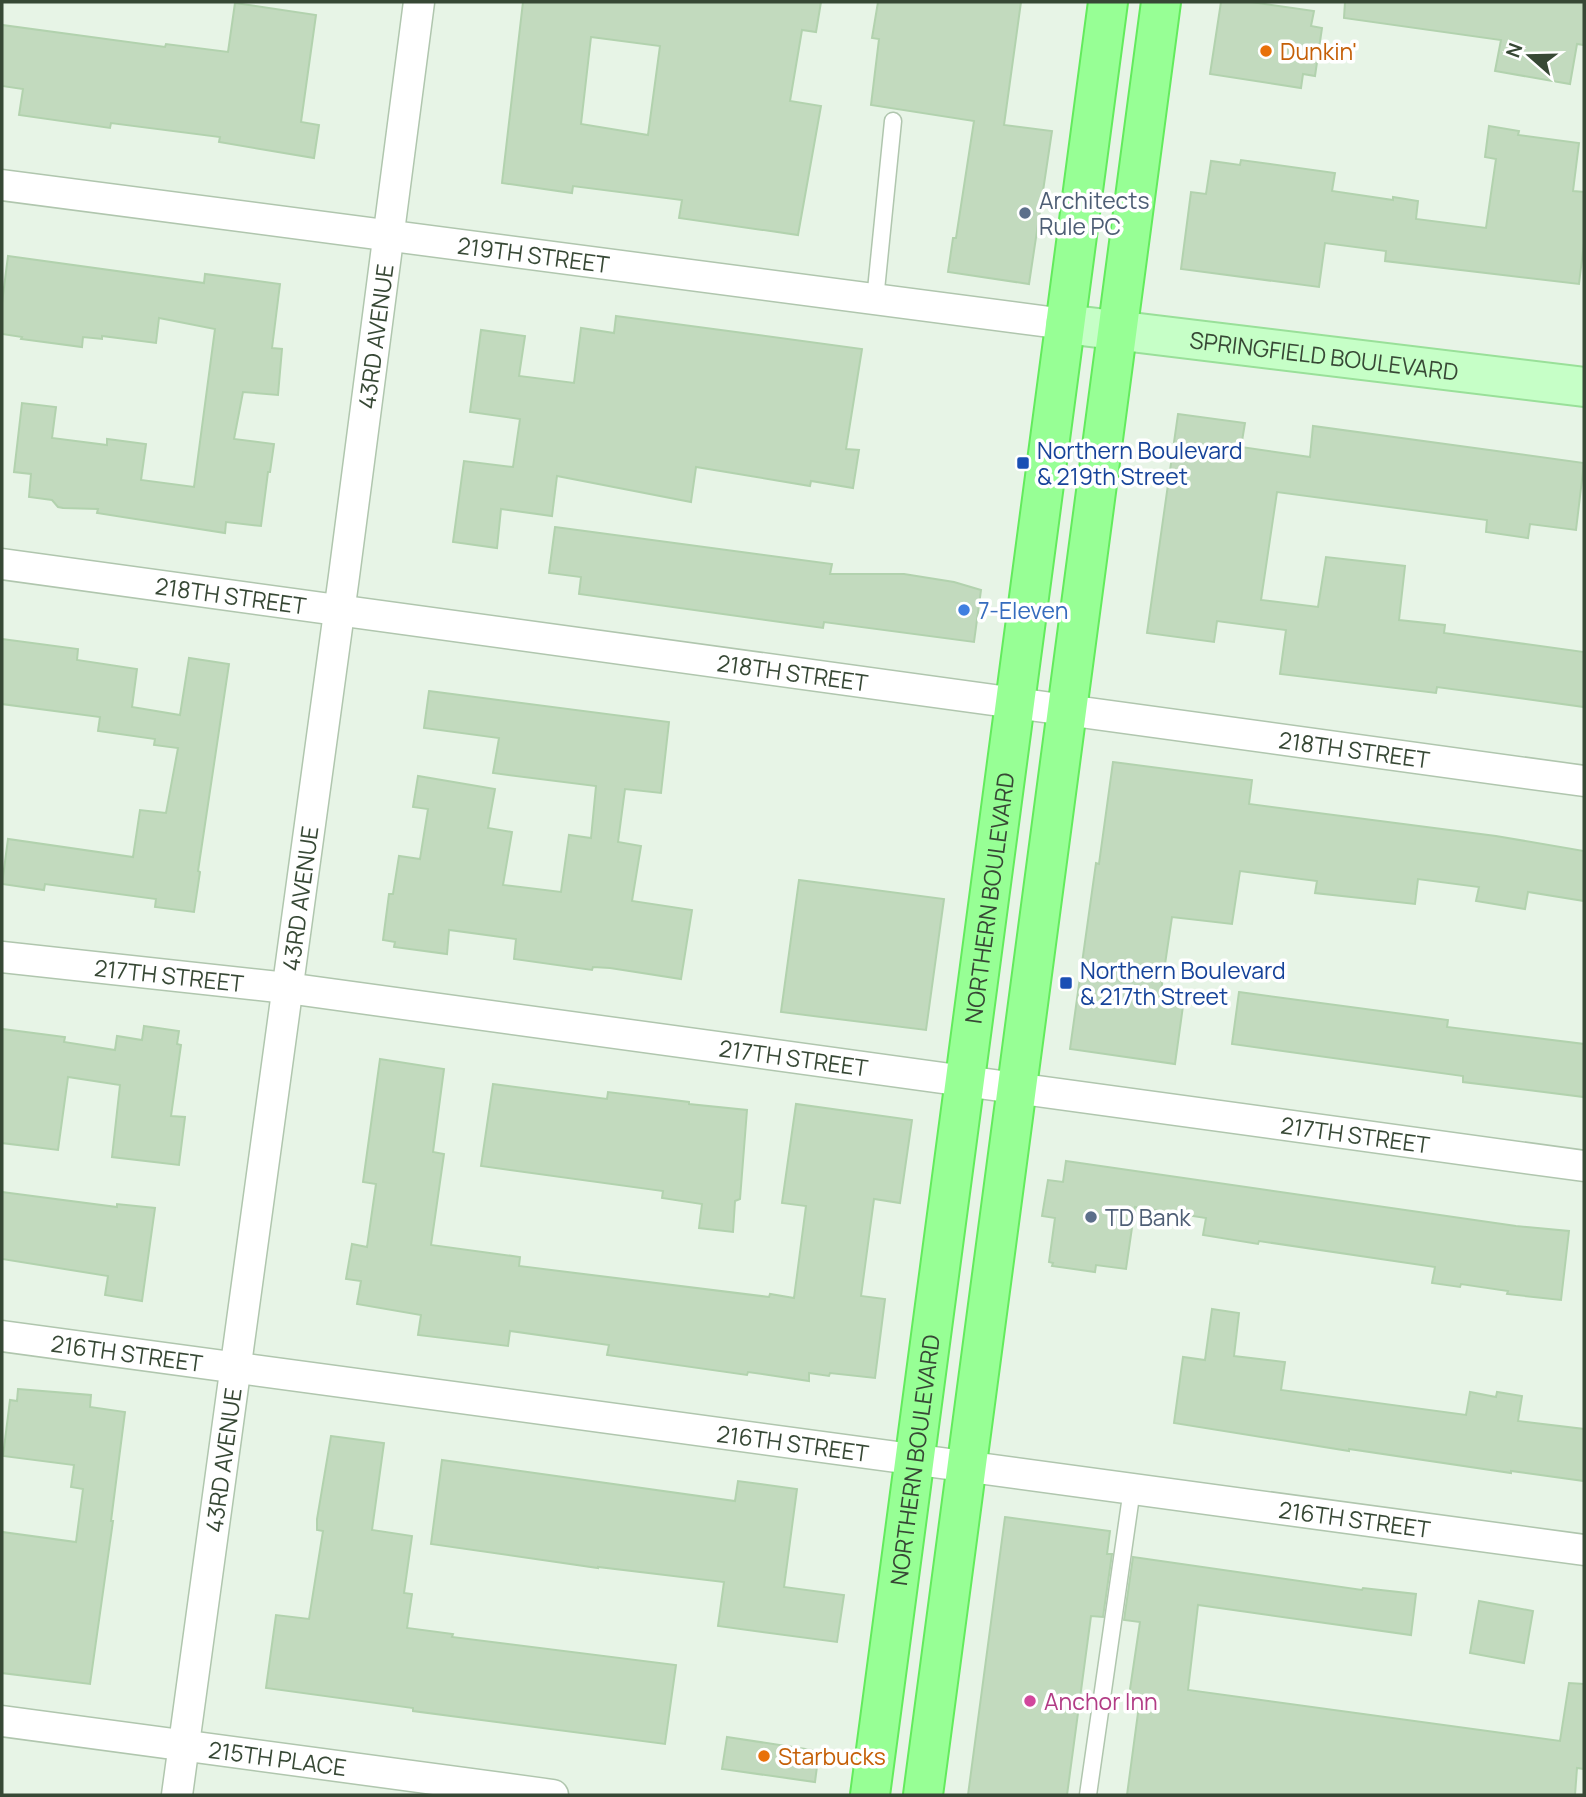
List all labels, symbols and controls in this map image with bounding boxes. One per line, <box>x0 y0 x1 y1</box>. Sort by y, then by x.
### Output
north arrow <box>1495 21 1565 91</box>
place label: Dunkin' <box>1280 35 1357 67</box>
text: N <box>1499 39 1529 61</box>
marker: Dunkin' <box>1258 43 1274 59</box>
place label: Architects Rule PC <box>1039 184 1150 242</box>
marker: Architects Rule PC <box>1017 205 1033 221</box>
street label: 219TH STREET <box>456 229 612 280</box>
street label: 43RD AVENUE <box>350 262 401 411</box>
street label: SPRINGFIELD BOULEVARD <box>1188 323 1460 388</box>
place label: Northern Boulevard & 219th Street <box>1037 434 1243 492</box>
marker: Northern Boulevard & 219th Street <box>1015 455 1031 471</box>
street label: 218TH STREET <box>153 569 309 622</box>
place label: 7-Eleven <box>978 594 1068 626</box>
marker: 7-Eleven <box>956 602 972 618</box>
street label: 218TH STREET <box>715 646 870 699</box>
street label: 218TH STREET <box>1277 723 1432 776</box>
street label: NORTHERN BOULEVARD <box>957 770 1022 1025</box>
street label: 43RD AVENUE <box>274 824 326 973</box>
street label: 217TH STREET <box>93 951 246 999</box>
place label: Northern Boulevard & 217th Street <box>1080 954 1286 1012</box>
marker: Northern Boulevard & 217th Street <box>1058 975 1074 991</box>
street label: 217TH STREET <box>717 1031 870 1084</box>
street label: 217TH STREET <box>1279 1109 1432 1161</box>
place label: TD Bank <box>1105 1201 1191 1233</box>
marker: TD Bank <box>1083 1209 1099 1225</box>
street label: 216TH STREET <box>49 1327 205 1379</box>
street label: NORTHERN BOULEVARD <box>882 1332 947 1587</box>
street label: 43RD AVENUE <box>197 1386 249 1535</box>
street label: 216TH STREET <box>715 1417 871 1469</box>
street label: 216TH STREET <box>1277 1493 1433 1545</box>
place label: Anchor Inn <box>1044 1685 1158 1717</box>
marker: Anchor Inn <box>1022 1693 1038 1709</box>
street label: 215TH PLACE <box>207 1733 348 1783</box>
place label: Starbucks <box>778 1740 886 1772</box>
marker: Starbucks <box>756 1748 772 1764</box>

